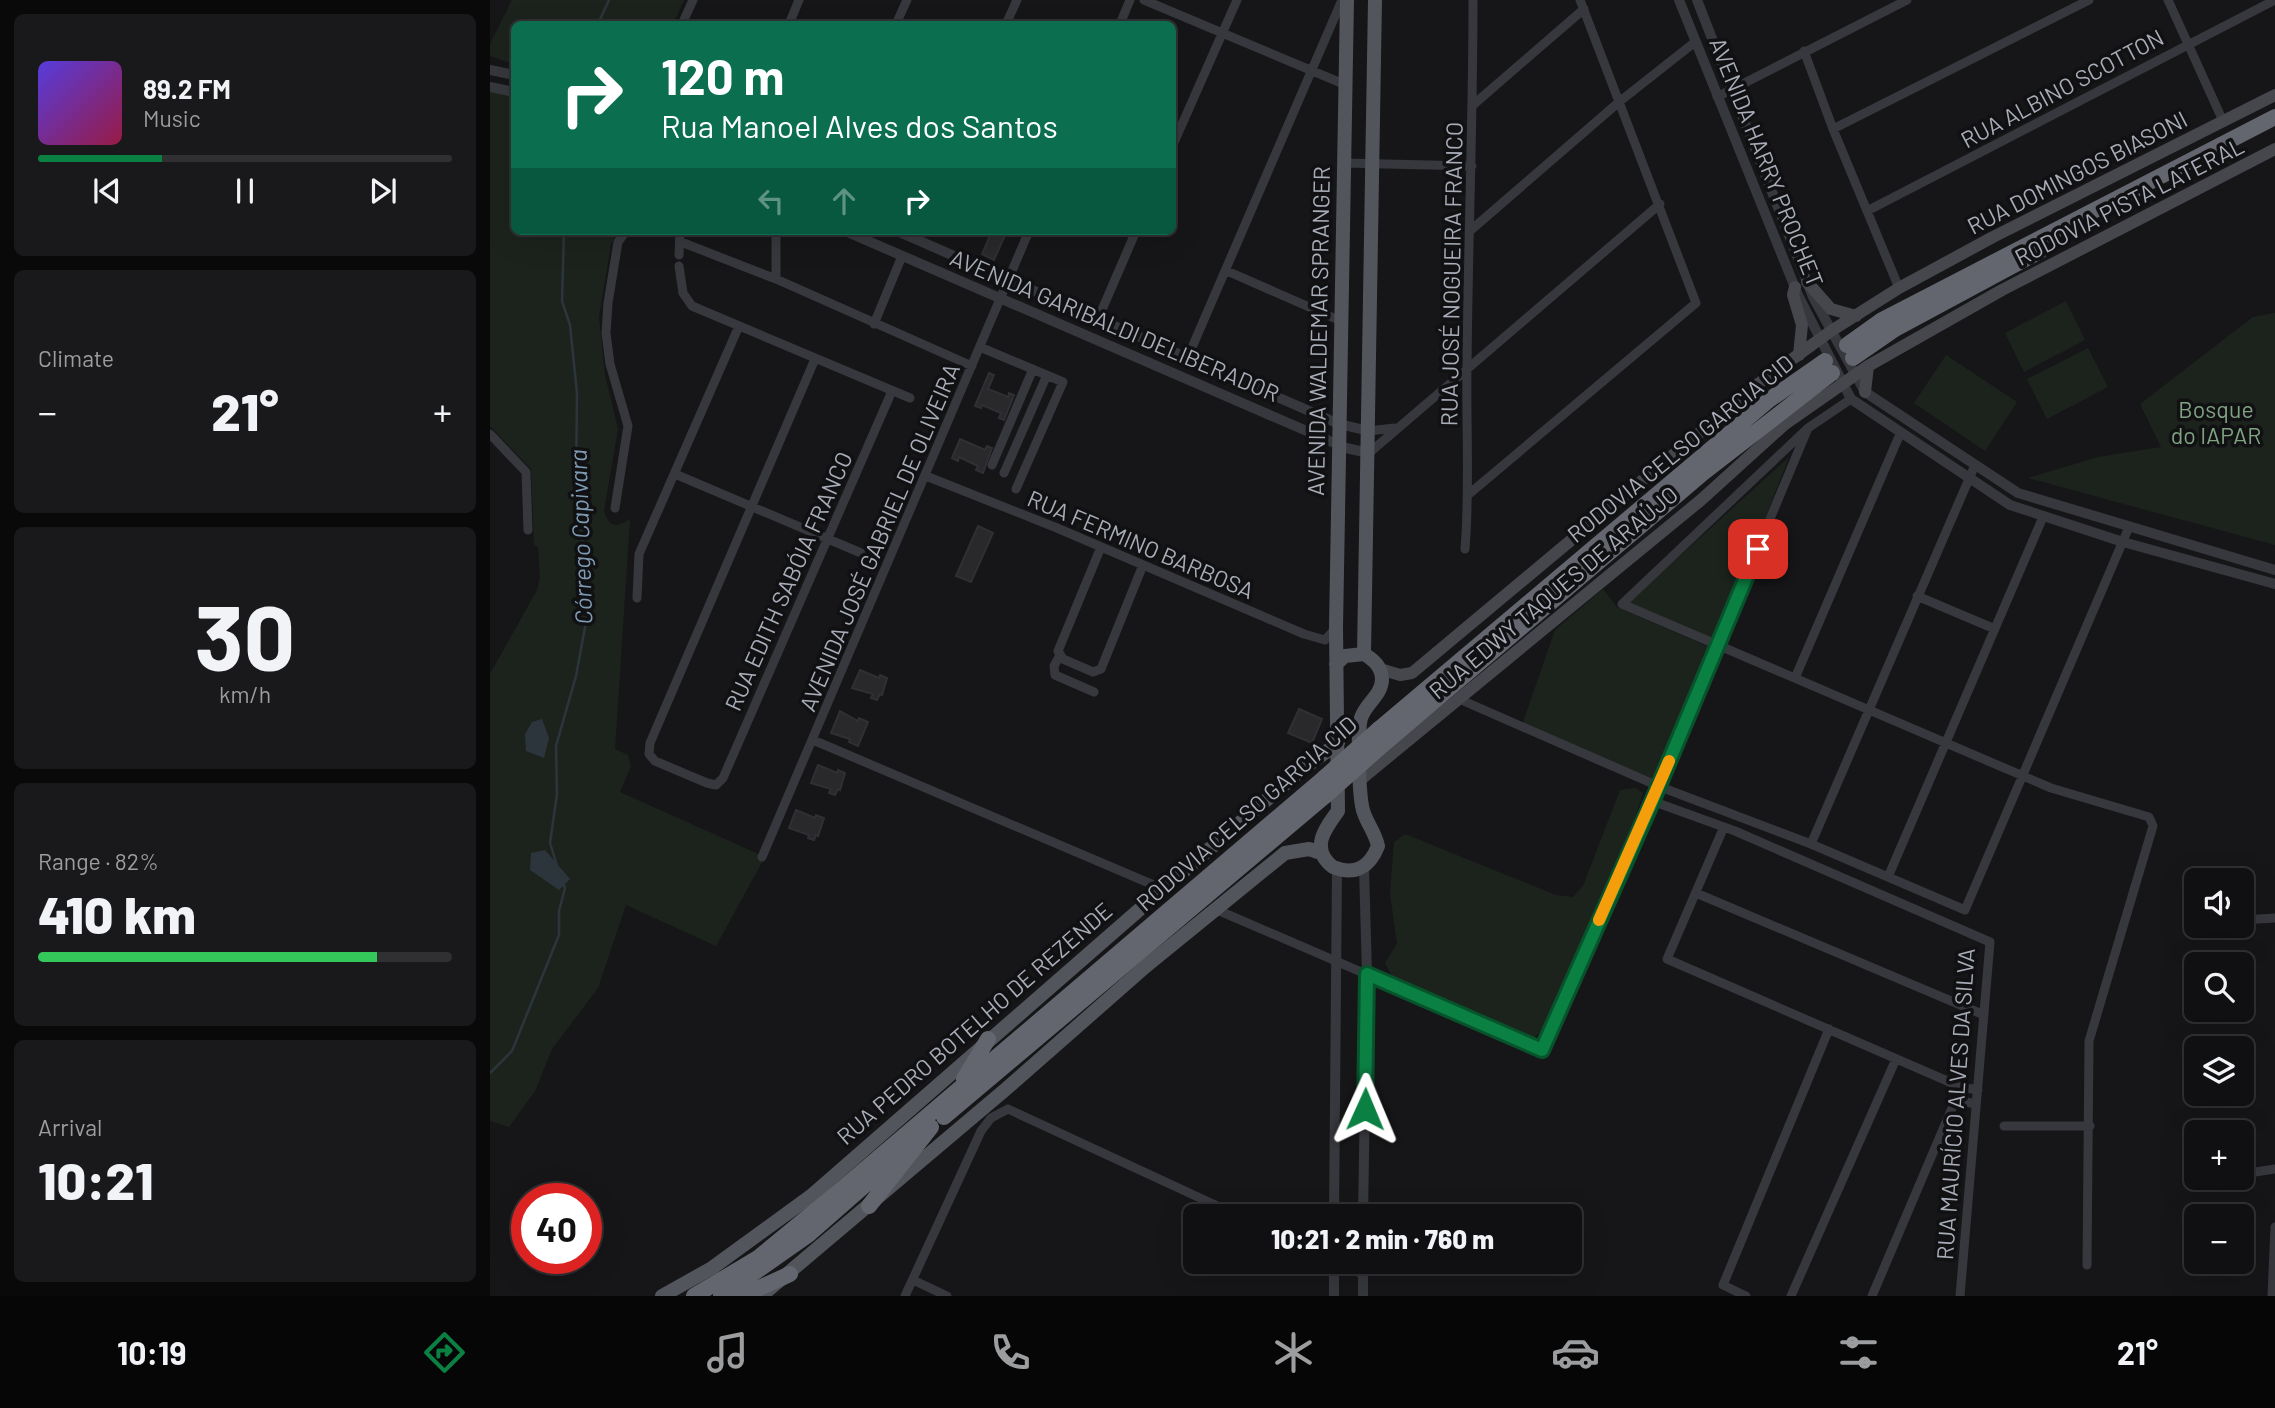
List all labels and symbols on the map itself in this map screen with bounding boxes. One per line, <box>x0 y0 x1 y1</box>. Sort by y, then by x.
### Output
street label: RUA ALBINO SCOTTON <box>1956 23 2168 153</box>
street label: AVENIDA HARRY PROCHET <box>1704 33 1830 291</box>
street label: RUA DOMINGOS BIASONI <box>1962 104 2192 240</box>
street label: RUA JOSÉ NOGUEIRA FRANCO <box>1434 122 1468 426</box>
street label: RODOVIA PISTA LATERAL <box>2010 131 2248 271</box>
street label: AVENIDA WALDEMAR SPRANGER <box>1301 166 1335 496</box>
street label: AVENIDA GARIBALDI DELIBERADOR <box>946 243 1284 407</box>
street label: RODOVIA CELSO GARCIA CID <box>1561 348 1799 548</box>
street label: AVENIDA JOSÉ GABRIEL DE OLIVEIRA <box>793 359 965 715</box>
park label: Bosque do IAPAR <box>2171 395 2261 449</box>
street label: RUA EDITH SABÓIA FRANCO <box>718 447 858 715</box>
water label: Córrego Capivara <box>562 449 598 625</box>
street label: RUA EDWY TAQUES DE ARAÚJO <box>1423 480 1683 704</box>
street label: RUA FERMINO BARBOSA <box>1024 484 1258 604</box>
pin <box>1728 519 1788 579</box>
street label: RODOVIA CELSO GARCIA CID <box>1130 710 1362 916</box>
street label: RUA PEDRO BOTELHO DE REZENDE <box>831 896 1117 1150</box>
street label: RUA MAURÍCIO ALVES DA SILVA <box>1930 947 1980 1261</box>
position arrow <box>1328 1072 1402 1146</box>
speed limit sign: 40 <box>511 1183 602 1274</box>

